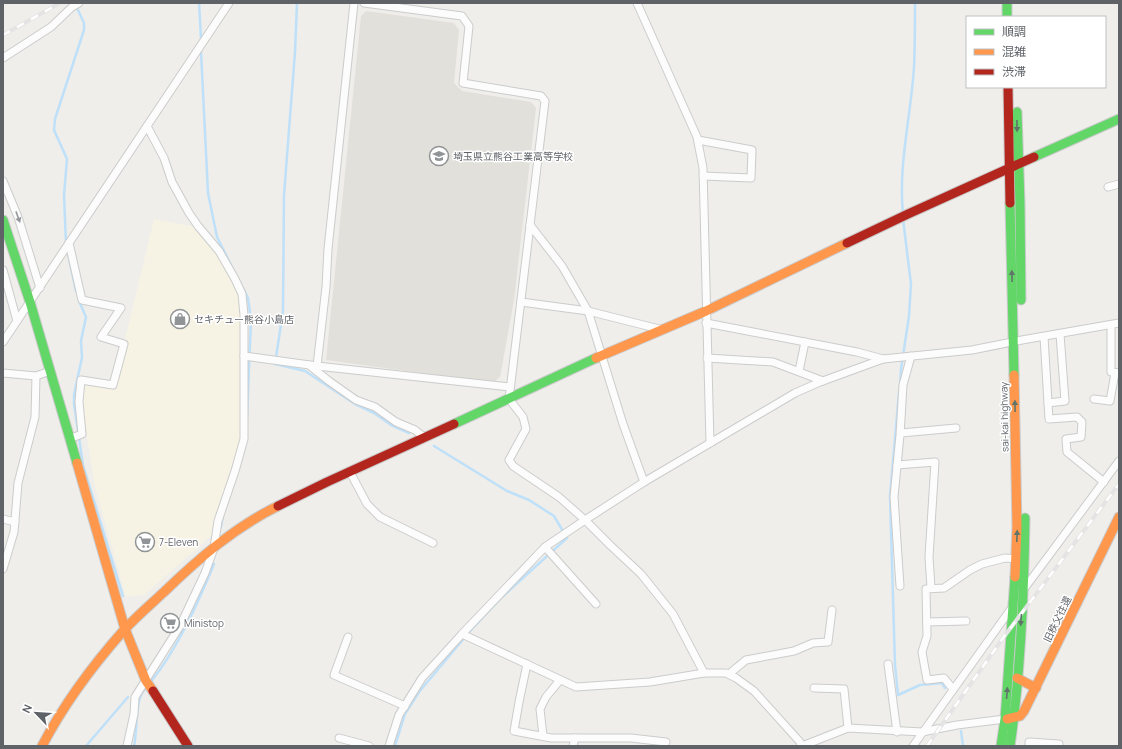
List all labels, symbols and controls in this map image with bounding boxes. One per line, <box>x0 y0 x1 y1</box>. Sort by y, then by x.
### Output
legend <box>966 16 1106 88</box>
text: 順調 <box>1002 23 1026 40</box>
text: 混雑 <box>1002 43 1026 60</box>
text: 渋滞 <box>1002 63 1026 80</box>
one-way arrow <box>1014 120 1020 133</box>
school or university icon: 埼玉県立熊谷工業高等学校 <box>428 145 450 167</box>
place label: 埼玉県立熊谷工業高等学校 <box>453 149 573 163</box>
one-way arrow <box>15 211 21 223</box>
one-way arrow <box>1009 269 1015 282</box>
shop icon: セキチュー熊谷小島店 <box>169 308 191 330</box>
place label: セキチュー熊谷小島店 <box>194 312 294 326</box>
street label: sai-kai highway <box>996 381 1012 452</box>
one-way arrow <box>1012 399 1018 412</box>
one-way arrow <box>1014 529 1020 542</box>
supermarket icon: 7-Eleven <box>134 531 156 553</box>
place label: 7-Eleven <box>159 535 198 549</box>
street label: 旧秩父往還 <box>1040 593 1074 645</box>
supermarket icon: Ministop <box>159 612 181 634</box>
one-way arrow <box>1018 614 1025 626</box>
place label: Ministop <box>184 616 224 630</box>
one-way arrow <box>1003 687 1010 699</box>
north arrow <box>16 693 56 733</box>
text: N <box>18 702 35 715</box>

